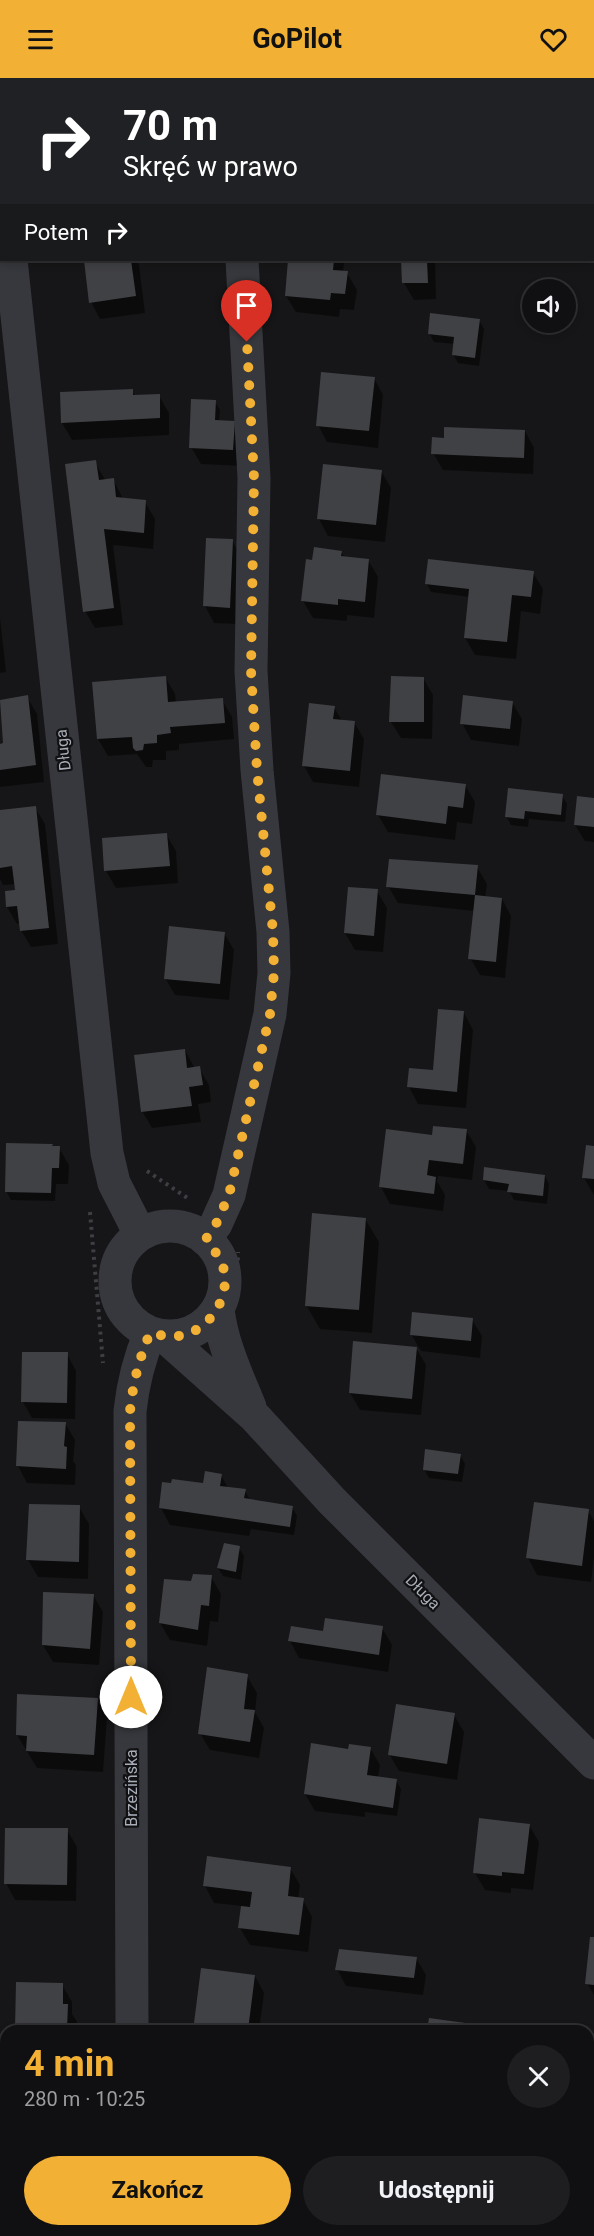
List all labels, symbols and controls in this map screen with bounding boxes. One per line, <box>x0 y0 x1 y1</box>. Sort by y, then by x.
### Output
icon: menu <box>24 23 57 56</box>
text: GoPilot <box>252 23 342 55</box>
icon: heart <box>537 23 570 56</box>
text: 70 m <box>123 101 218 150</box>
icon: right <box>24 102 102 180</box>
text: Skręć w prawo <box>123 151 298 183</box>
icon: right <box>100 216 133 249</box>
text: Potem <box>24 220 88 245</box>
map controls <box>522 279 576 333</box>
button: sound <box>522 279 576 333</box>
pin <box>221 280 272 342</box>
icon: arrive <box>230 289 263 322</box>
street label: Długa <box>51 728 75 772</box>
street label: Długa <box>402 1571 444 1613</box>
position arrow <box>99 1665 163 1729</box>
street label: Brzezińska <box>122 1749 141 1827</box>
text: 4 min <box>24 2043 115 2085</box>
button: close <box>507 2045 570 2108</box>
text: 280 m · 10:25 <box>24 2087 145 2111</box>
button: Zakończ <box>24 2156 291 2225</box>
button: Udostępnij <box>303 2156 570 2225</box>

